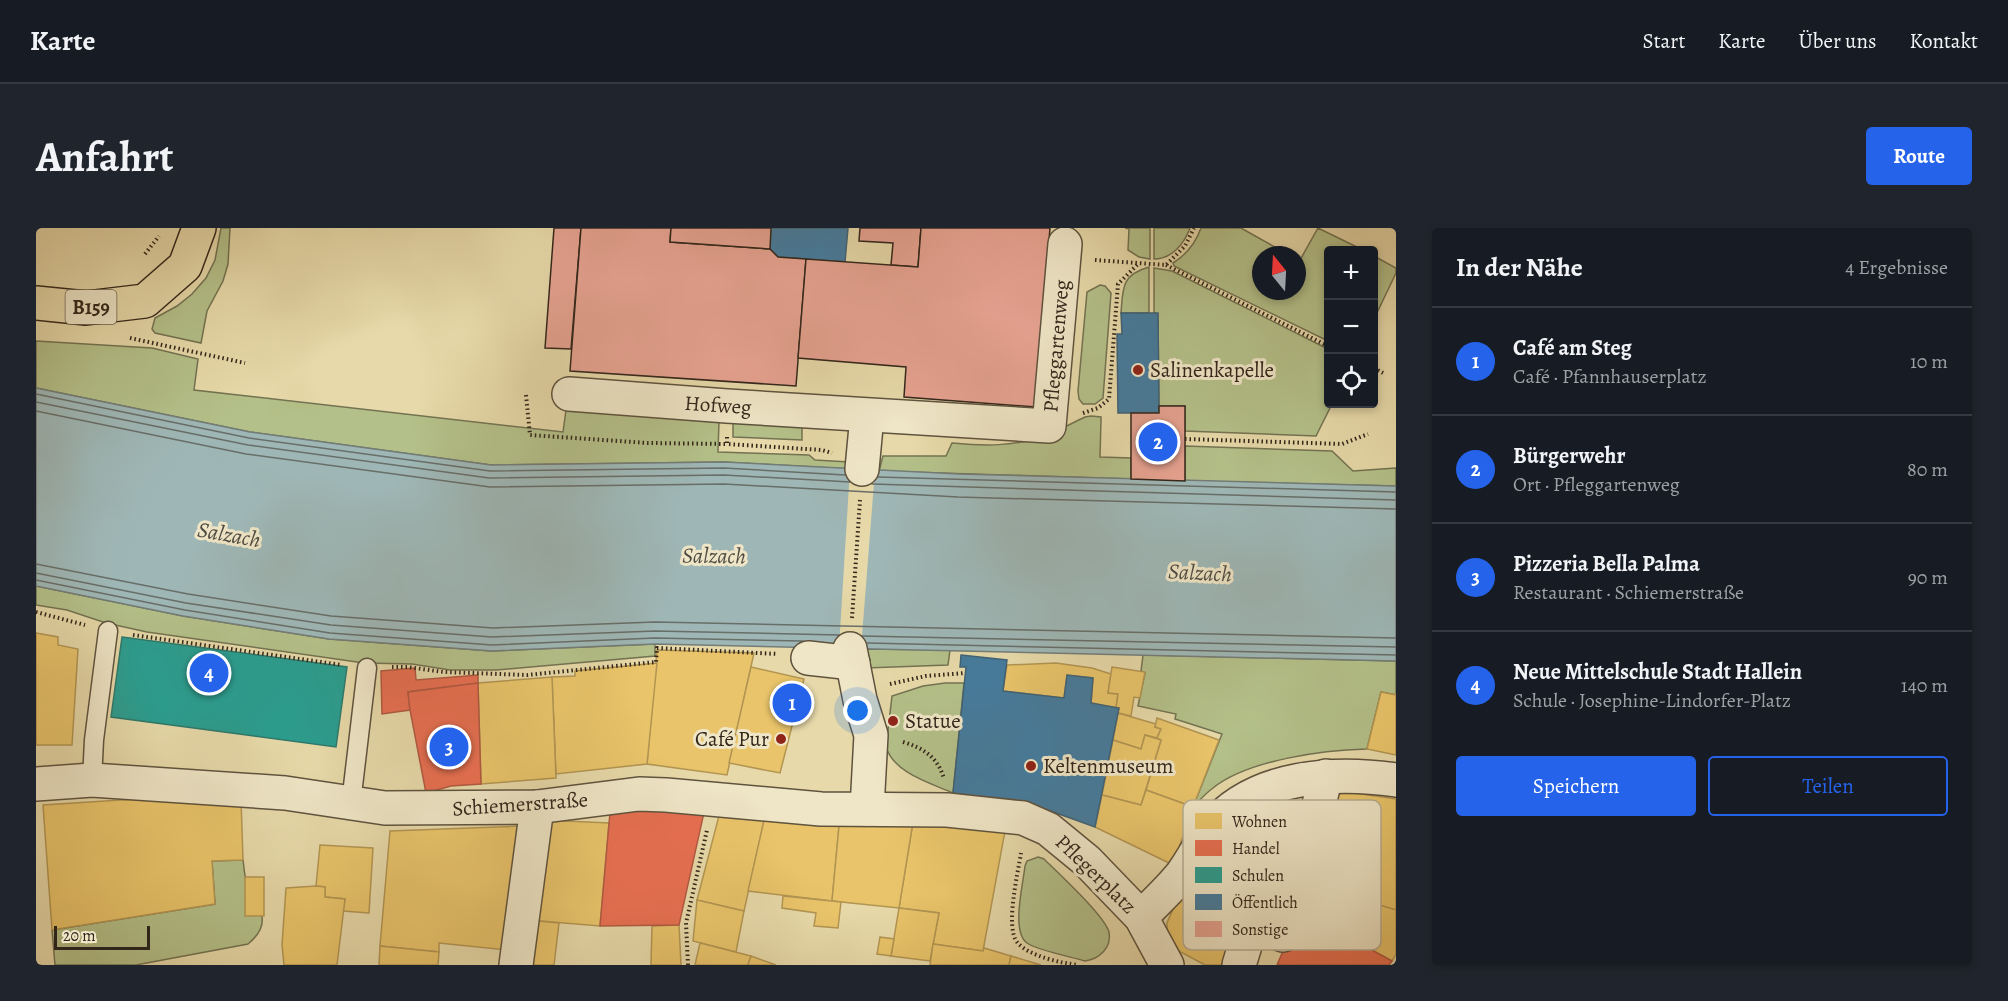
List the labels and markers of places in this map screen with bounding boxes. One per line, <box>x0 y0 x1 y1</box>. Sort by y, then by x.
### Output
place label: Salinenkapelle <box>1150 356 1274 384</box>
marker: Salinenkapelle <box>1131 363 1145 377</box>
pin: 2 <box>1138 420 1178 464</box>
pin: 4 <box>190 650 228 696</box>
pin: 1 <box>772 680 812 726</box>
place label: Statue <box>905 707 961 735</box>
marker: Statue <box>886 714 900 728</box>
pin: 3 <box>430 724 468 770</box>
place label: Café Pur <box>695 725 769 753</box>
marker: Café Pur <box>774 732 788 746</box>
place label: Keltenmuseum <box>1043 752 1173 780</box>
marker: Keltenmuseum <box>1024 759 1038 773</box>

